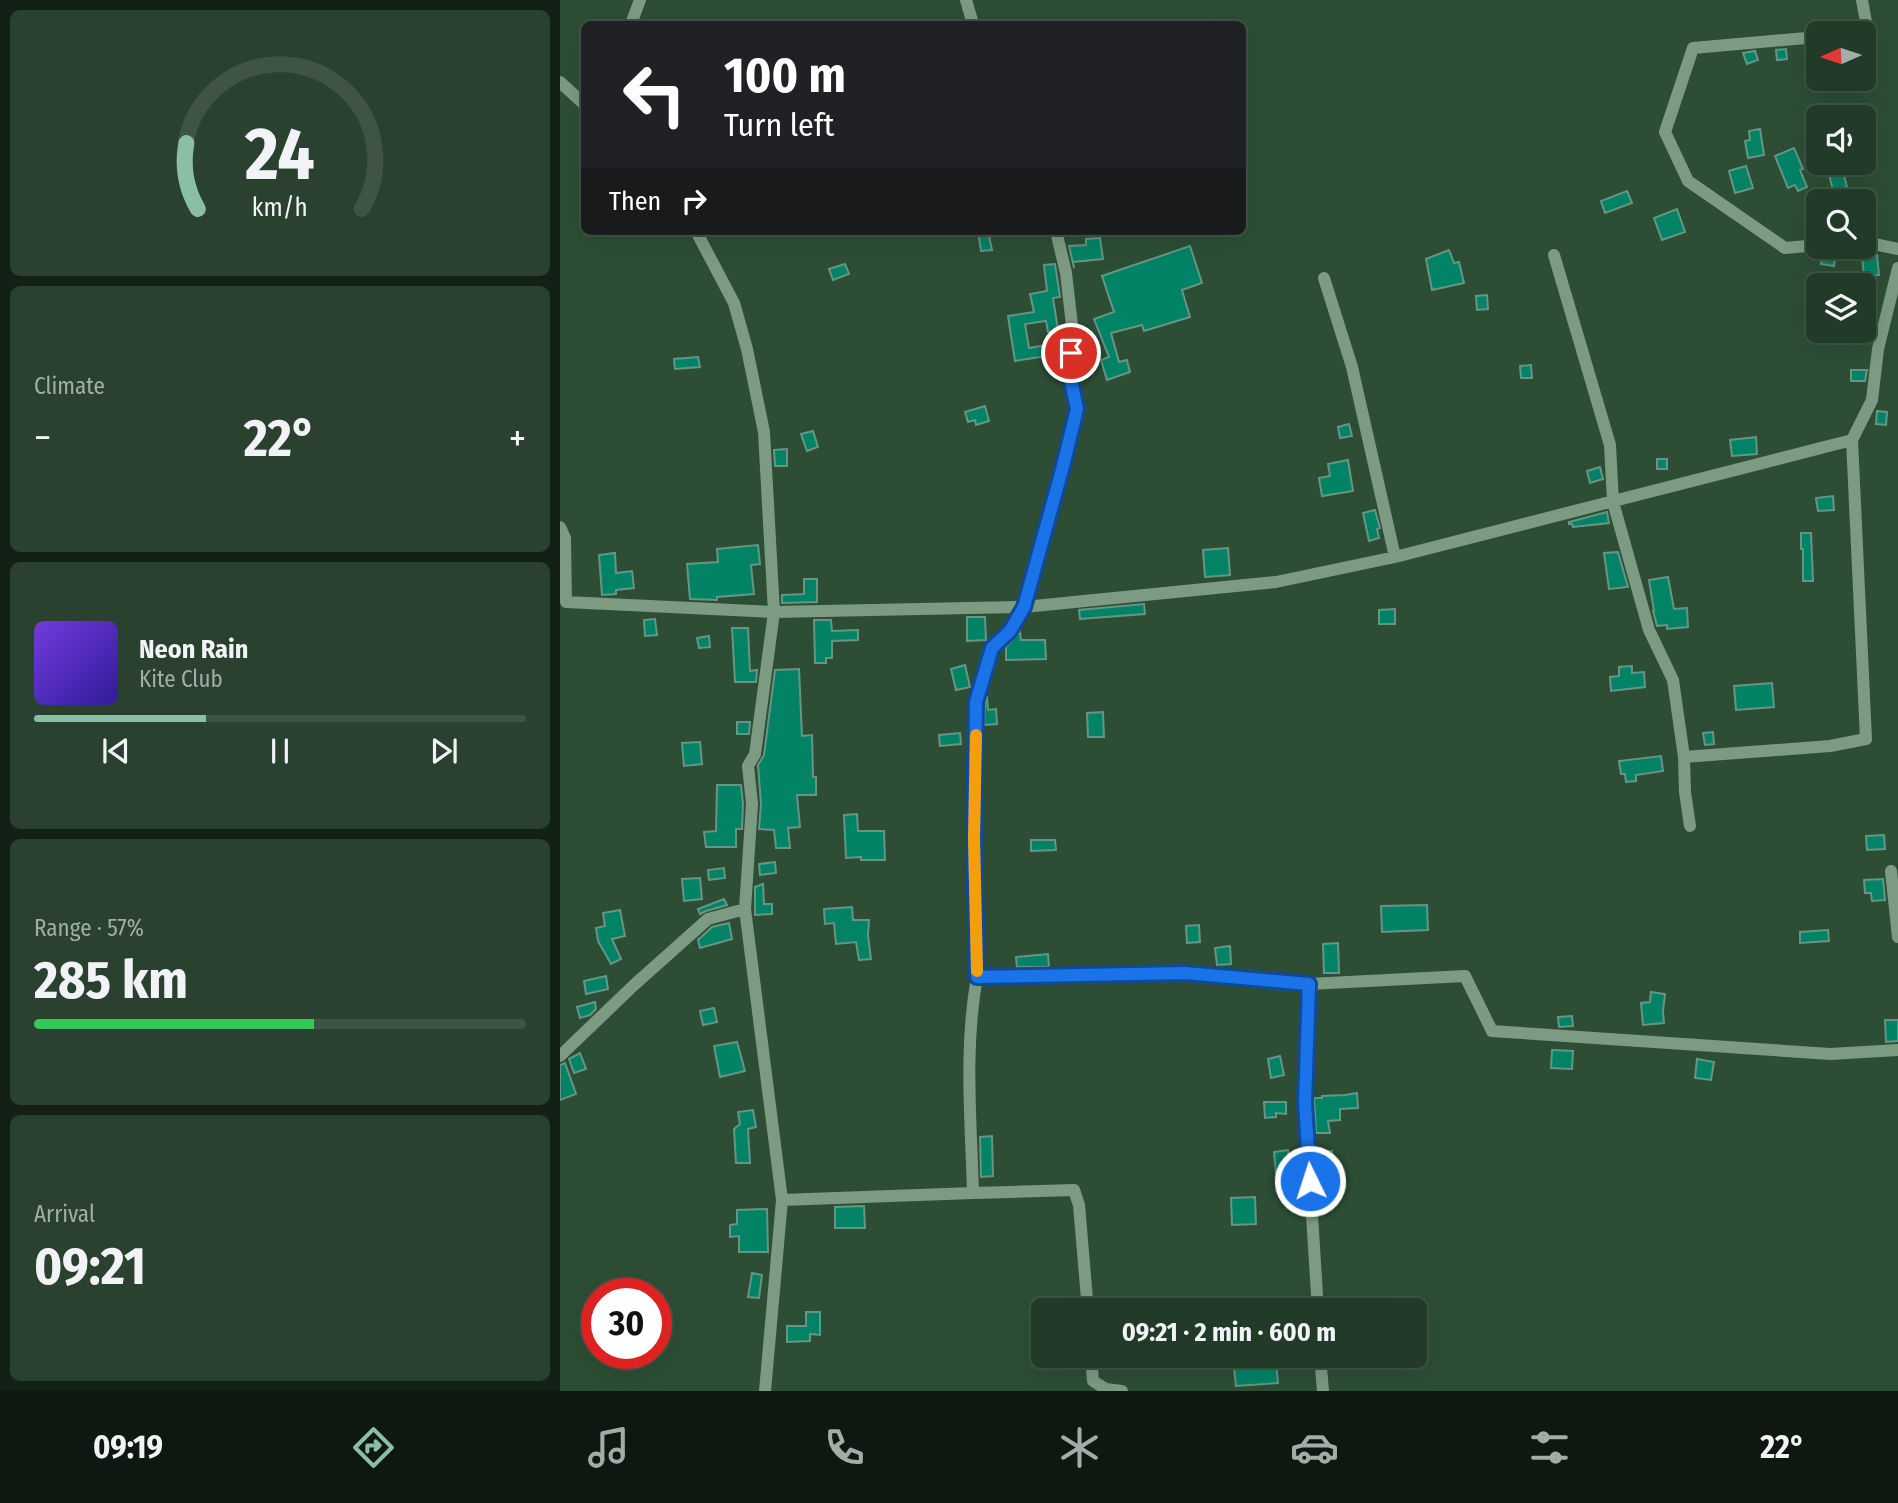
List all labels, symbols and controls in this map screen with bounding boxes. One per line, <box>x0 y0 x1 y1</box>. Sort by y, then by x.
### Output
north arrow <box>1806 21 1876 91</box>
map controls <box>1806 21 1876 343</box>
text: 100 m <box>724 46 846 105</box>
icon: left <box>609 49 700 140</box>
button: sound <box>1806 105 1876 175</box>
text: Turn left <box>724 106 834 144</box>
text: 24 <box>244 111 315 198</box>
icon: right <box>675 182 713 220</box>
text: Then <box>609 186 661 217</box>
button: search <box>1806 189 1876 259</box>
text: km/h <box>252 193 308 223</box>
button: layers <box>1806 273 1876 343</box>
pin <box>1041 323 1101 383</box>
icon: arrive <box>1052 334 1090 372</box>
text: Climate <box>34 372 105 400</box>
text: 22° <box>244 407 316 470</box>
text: − <box>34 415 51 461</box>
text: + <box>509 415 526 461</box>
text: Neon Rain <box>139 634 248 665</box>
text: Kite Club <box>139 665 223 693</box>
icon: previous <box>97 732 135 770</box>
icon: pause <box>261 732 299 770</box>
icon: next <box>425 732 463 770</box>
text: Range · 57% <box>34 914 144 942</box>
text: 285 km <box>34 949 188 1012</box>
position arrow <box>1273 1144 1347 1218</box>
text: Arrival <box>34 1200 95 1228</box>
text: 09:21 <box>34 1235 146 1298</box>
speed limit sign: 30 <box>581 1278 672 1369</box>
text: 09:21 · 2 min · 600 m <box>1122 1317 1336 1348</box>
icon: directions <box>349 1423 398 1472</box>
icon: music <box>584 1423 633 1472</box>
icon: phone <box>820 1423 869 1472</box>
icon: climate <box>1055 1423 1104 1472</box>
icon: car <box>1290 1423 1339 1472</box>
icon: filters <box>1525 1423 1574 1472</box>
text: 09:19 <box>93 1428 163 1466</box>
text: 22° <box>1760 1428 1805 1466</box>

